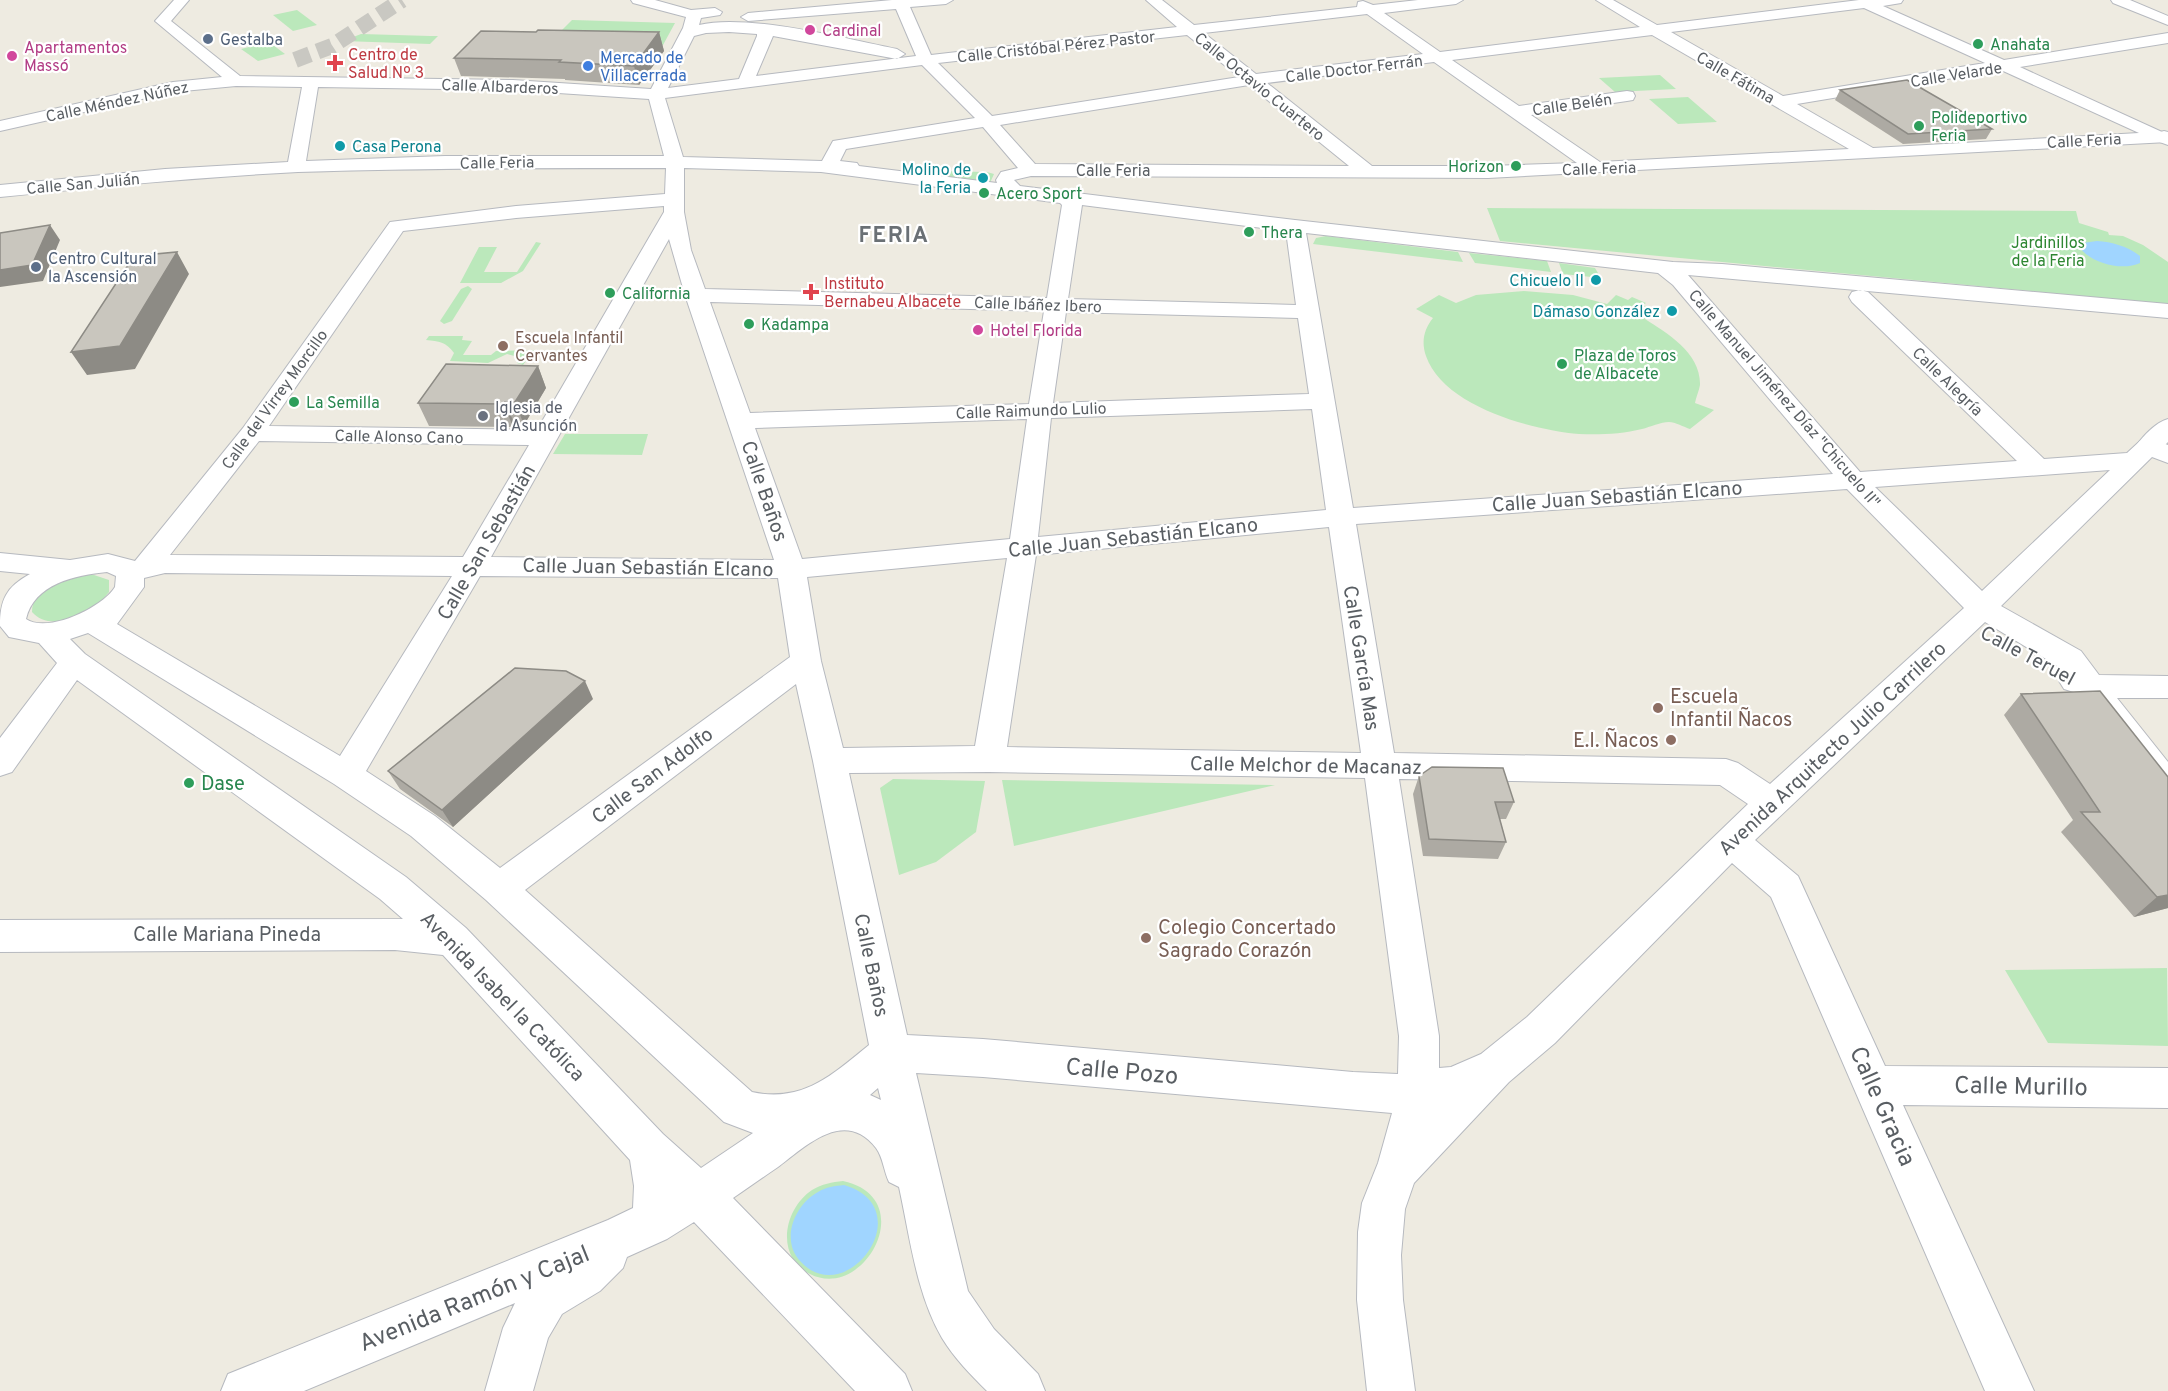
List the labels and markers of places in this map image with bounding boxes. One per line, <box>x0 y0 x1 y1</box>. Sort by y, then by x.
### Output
place label: Cardinal <box>822 22 882 42</box>
marker: Cardinal <box>803 23 817 37</box>
place label: Gestalba <box>220 31 283 51</box>
marker: Gestalba <box>201 32 215 46</box>
place label: Anahata <box>1990 36 2050 56</box>
marker: Anahata <box>1971 37 1985 51</box>
place label: Apartamentos Massó <box>24 39 127 77</box>
place label: Centro de Salud Nº 3 <box>348 46 424 84</box>
marker: Apartamentos Massó <box>5 49 19 63</box>
place label: Mercado de Villacerrada <box>600 49 687 87</box>
marker: Centro de Salud Nº 3 <box>326 54 344 72</box>
marker: Mercado de Villacerrada <box>581 59 595 73</box>
place label: Polideportivo Feria <box>1931 109 2028 147</box>
marker: Polideportivo Feria <box>1912 119 1926 133</box>
place label: Casa Perona <box>352 138 441 158</box>
marker: Casa Perona <box>333 139 347 153</box>
place label: Horizon <box>1448 158 1504 178</box>
marker: Horizon <box>1509 159 1523 173</box>
place label: Molino de la Feria <box>901 161 971 199</box>
marker: Molino de la Feria <box>976 171 990 185</box>
place label: Acero Sport <box>996 185 1082 205</box>
marker: Acero Sport <box>977 186 991 200</box>
place label: Thera <box>1261 224 1303 244</box>
marker: Thera <box>1242 225 1256 239</box>
place label: Centro Cultural la Ascensión <box>48 250 157 288</box>
marker: Centro Cultural la Ascensión <box>29 260 43 274</box>
place label: Chicuelo II <box>1509 272 1584 292</box>
marker: Chicuelo II <box>1589 273 1603 287</box>
place label: Instituto Bernabeu Albacete <box>824 275 961 313</box>
marker: Instituto Bernabeu Albacete <box>802 283 820 301</box>
place label: California <box>622 285 690 305</box>
marker: California <box>603 286 617 300</box>
place label: Dámaso González <box>1533 303 1660 323</box>
marker: Dámaso González <box>1665 304 1679 318</box>
place label: Kadampa <box>761 316 829 336</box>
marker: Kadampa <box>742 317 756 331</box>
place label: Hotel Florida <box>990 322 1082 342</box>
marker: Hotel Florida <box>971 323 985 337</box>
place label: Escuela Infantil Cervantes <box>515 329 624 367</box>
marker: Escuela Infantil Cervantes <box>496 339 510 353</box>
place label: Plaza de Toros de Albacete <box>1574 347 1677 385</box>
marker: Plaza de Toros de Albacete <box>1555 357 1569 371</box>
place label: La Semilla <box>306 394 380 414</box>
marker: La Semilla <box>287 395 301 409</box>
place label: Iglesia de la Asunción <box>495 399 577 437</box>
marker: Iglesia de la Asunción <box>476 409 490 423</box>
place label: Escuela Infantil Ñacos <box>1670 685 1792 734</box>
marker: Escuela Infantil Ñacos <box>1651 701 1665 715</box>
place label: E.I. Ñacos <box>1573 728 1659 755</box>
marker: E.I. Ñacos <box>1664 733 1678 747</box>
place label: Dase <box>201 772 245 798</box>
marker: Dase <box>182 776 196 790</box>
place label: Colegio Concertado Sagrado Corazón <box>1158 916 1336 965</box>
marker: Colegio Concertado Sagrado Corazón <box>1139 931 1153 945</box>

